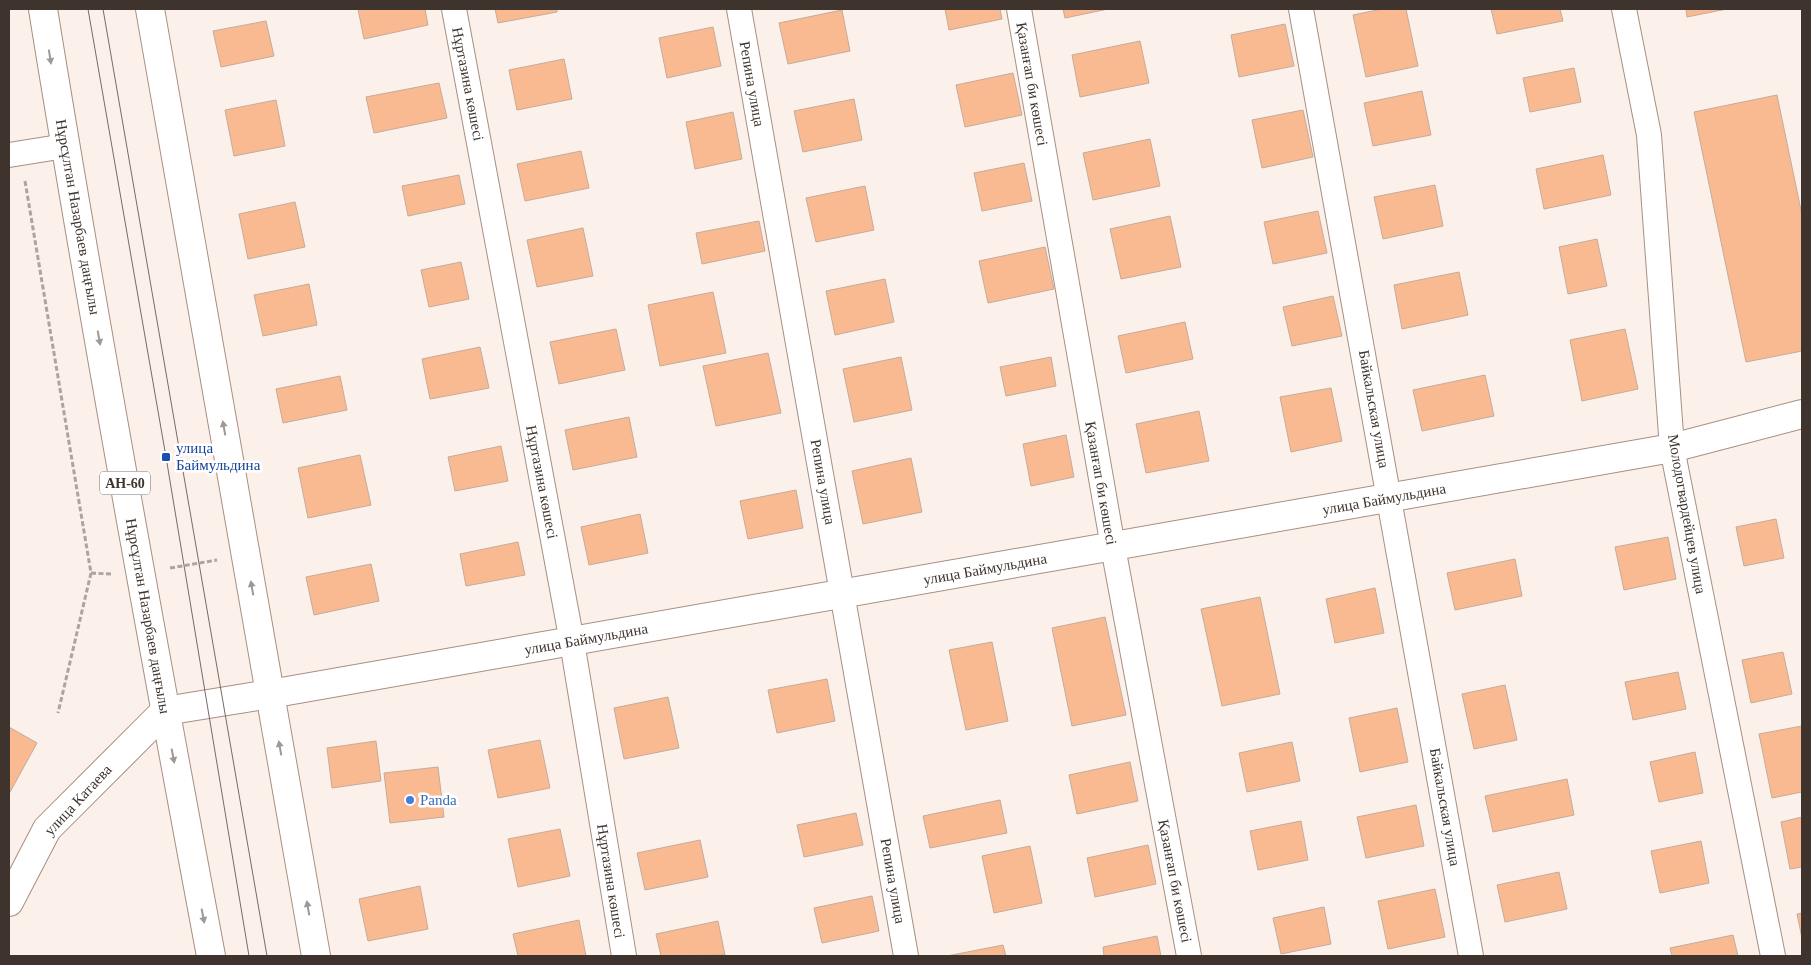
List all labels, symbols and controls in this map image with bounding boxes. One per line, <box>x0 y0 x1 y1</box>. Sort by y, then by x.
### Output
street label: Қазанғап би көшесі <box>1013 21 1051 147</box>
street label: Нұртазина көшесі <box>449 26 487 142</box>
street label: Репина улица <box>737 40 767 128</box>
one-way arrow <box>47 49 55 65</box>
street label: Нұрсұлтан Назарбаев даңғылы <box>53 118 103 316</box>
one-way arrow <box>95 330 103 346</box>
street label: Байкальская улица <box>1356 349 1392 470</box>
one-way arrow <box>219 420 227 436</box>
street label: Қазанғап би көшесі <box>1082 420 1120 546</box>
street label: Нұртазина көшесі <box>523 424 561 540</box>
street label: Молодогвардейцев улица <box>1665 433 1709 595</box>
street label: Репина улица <box>808 438 838 526</box>
place label: улица Баймульдина <box>176 440 261 473</box>
marker: улица Баймульдина <box>160 451 172 463</box>
road number: АН-60 <box>100 472 150 494</box>
street label: улица Баймульдина <box>1321 480 1447 518</box>
street label: Нұрсұлтан Назарбаев даңғылы <box>123 517 173 715</box>
street label: улица Баймульдина <box>922 550 1048 588</box>
one-way arrow <box>247 580 255 596</box>
street label: улица Баймульдина <box>523 620 649 658</box>
one-way arrow <box>275 740 283 756</box>
street label: Байкальская улица <box>1427 747 1463 868</box>
one-way arrow <box>170 749 178 765</box>
street label: улица Катаева <box>41 761 115 839</box>
place label: Panda <box>420 792 457 808</box>
marker: Panda <box>404 794 416 806</box>
street label: Қазанғап би көшесі <box>1155 818 1195 944</box>
street label: Нұртазина көшесі <box>594 823 628 939</box>
street label: Репина улица <box>878 837 908 925</box>
one-way arrow <box>303 900 311 916</box>
one-way arrow <box>200 908 208 924</box>

